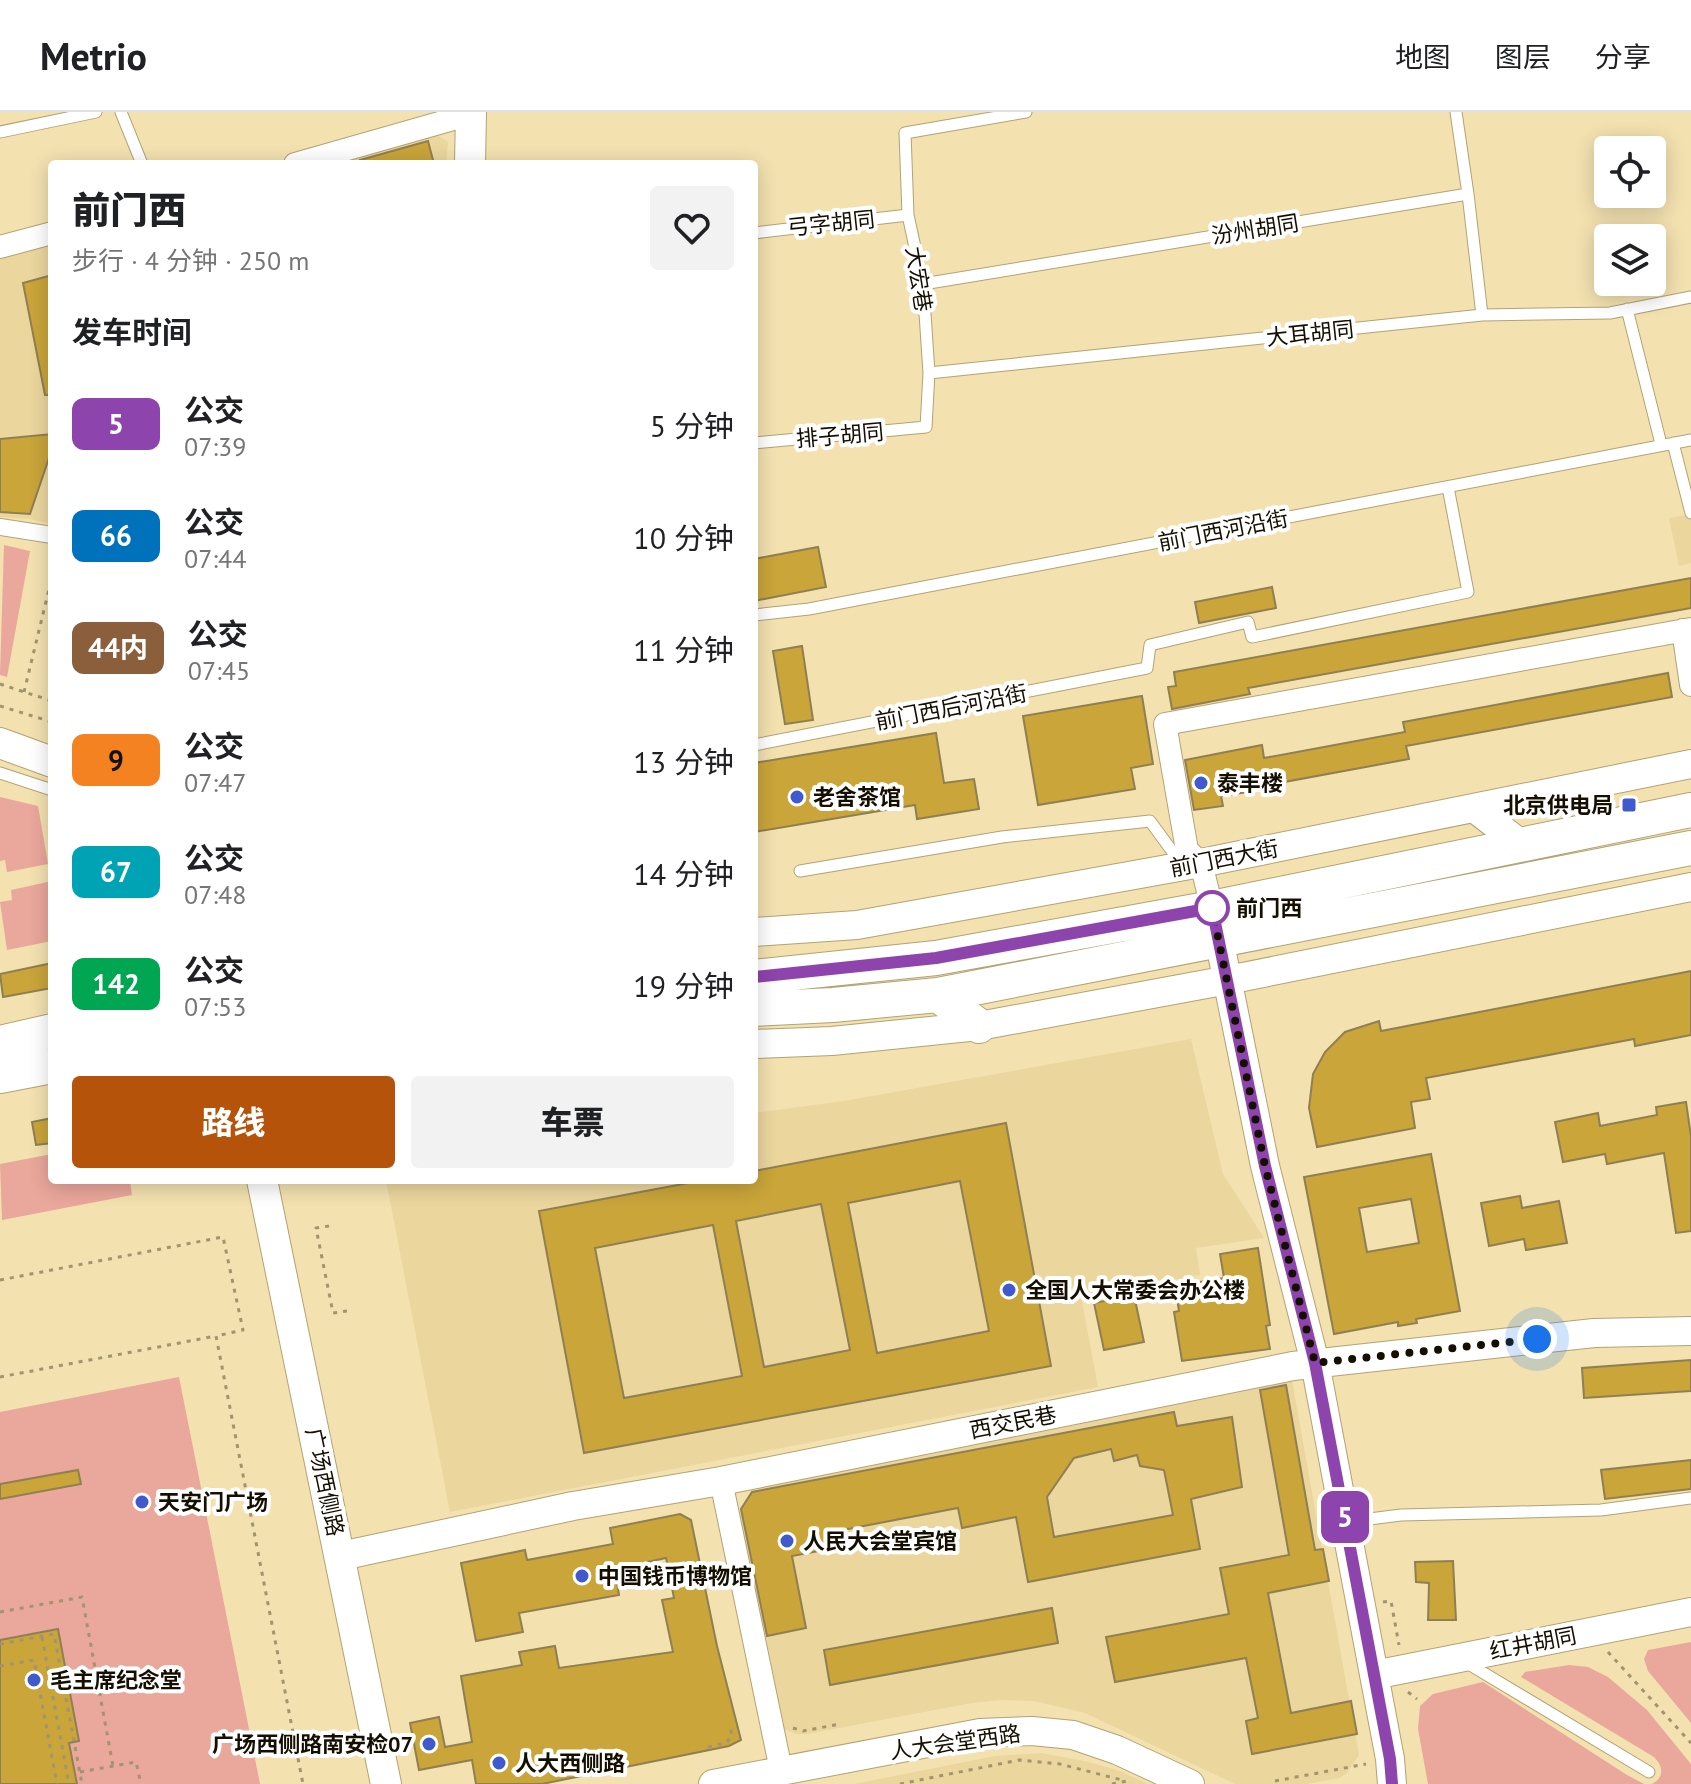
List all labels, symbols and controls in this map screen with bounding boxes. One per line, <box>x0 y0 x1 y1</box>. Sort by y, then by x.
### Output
text: Metrio <box>40 31 147 80</box>
text: 地图 <box>1395 38 1451 75</box>
text: 图层 <box>1495 38 1551 75</box>
text: 分享 <box>1595 38 1651 75</box>
map controls <box>1594 136 1666 296</box>
button: locate <box>1594 136 1666 208</box>
text: 前门西 <box>72 185 186 234</box>
button: heart <box>650 186 734 270</box>
street label: 弓字胡同 <box>786 204 876 242</box>
street label: 汾州胡同 <box>1209 208 1301 250</box>
button: layers <box>1594 224 1666 296</box>
text: 步行 · 4 分钟 · 250 m <box>72 244 309 277</box>
street label: 大宏巷 <box>900 244 938 314</box>
text: 发车时间 <box>72 312 192 351</box>
street label: 大耳胡同 <box>1265 314 1355 352</box>
text: 公交 <box>184 390 244 429</box>
text: 5 <box>108 405 124 442</box>
text: 5 分钟 <box>650 406 734 445</box>
street label: 排子胡同 <box>795 417 885 453</box>
text: 07:39 <box>184 430 246 463</box>
text: 公交 <box>184 502 244 541</box>
street label: 前门西河沿街 <box>1156 504 1290 556</box>
text: 66 <box>100 517 132 554</box>
text: 10 分钟 <box>633 518 734 557</box>
text: 07:44 <box>184 542 246 575</box>
text: 公交 <box>188 614 248 653</box>
text: 44内 <box>88 629 148 666</box>
text: 11 分钟 <box>633 630 734 669</box>
text: 07:45 <box>188 654 250 687</box>
street label: 前门西后河沿街 <box>873 679 1029 735</box>
text: 公交 <box>184 726 244 765</box>
text: 9 <box>108 741 124 778</box>
text: 13 分钟 <box>633 742 734 781</box>
text: 07:47 <box>184 766 246 799</box>
place label: 泰丰楼 <box>1217 769 1283 797</box>
marker: 泰丰楼 <box>1192 774 1210 792</box>
place label: 老舍茶馆 <box>813 783 901 811</box>
marker: 老舍茶馆 <box>788 788 806 806</box>
place label: 北京供电局 <box>1503 791 1613 819</box>
marker: 北京供电局 <box>1620 796 1638 814</box>
street label: 前门西大街 <box>1167 834 1281 882</box>
text: 公交 <box>184 838 244 877</box>
text: 67 <box>100 853 132 890</box>
text: 14 分钟 <box>633 854 734 893</box>
text: 07:48 <box>184 878 246 911</box>
marker: 前门西 <box>1195 891 1229 925</box>
place label: 前门西 <box>1236 894 1302 922</box>
text: 公交 <box>184 950 244 989</box>
text: 142 <box>92 965 140 1002</box>
text: 19 分钟 <box>633 966 734 1005</box>
text: 07:53 <box>184 990 246 1023</box>
button: 路线 <box>72 1076 395 1168</box>
button: 车票 <box>411 1076 734 1168</box>
place label: 全国人大常委会办公楼 <box>1025 1276 1245 1304</box>
marker: 全国人大常委会办公楼 <box>1000 1281 1018 1299</box>
your location <box>1517 1319 1557 1359</box>
street label: 西交民巷 <box>967 1400 1059 1444</box>
street label: 广场西侧路 <box>300 1425 350 1539</box>
place label: 天安门广场 <box>158 1488 268 1516</box>
line badge: 5 <box>1319 1491 1371 1543</box>
marker: 天安门广场 <box>133 1493 151 1511</box>
text: 5 <box>1337 1498 1353 1535</box>
place label: 人民大会堂宾馆 <box>803 1527 957 1555</box>
marker: 人民大会堂宾馆 <box>778 1532 796 1550</box>
place label: 中国钱币博物馆 <box>598 1562 752 1590</box>
marker: 中国钱币博物馆 <box>573 1567 591 1585</box>
street label: 红井胡同 <box>1487 1621 1579 1665</box>
place label: 毛主席纪念堂 <box>50 1666 182 1694</box>
marker: 毛主席纪念堂 <box>25 1671 43 1689</box>
street label: 人大会堂西路 <box>888 1719 1022 1765</box>
place label: 广场西侧路南安检07 <box>212 1730 413 1758</box>
marker: 广场西侧路南安检07 <box>420 1735 438 1753</box>
place label: 人大西侧路 <box>515 1749 625 1777</box>
marker: 人大西侧路 <box>490 1754 508 1772</box>

